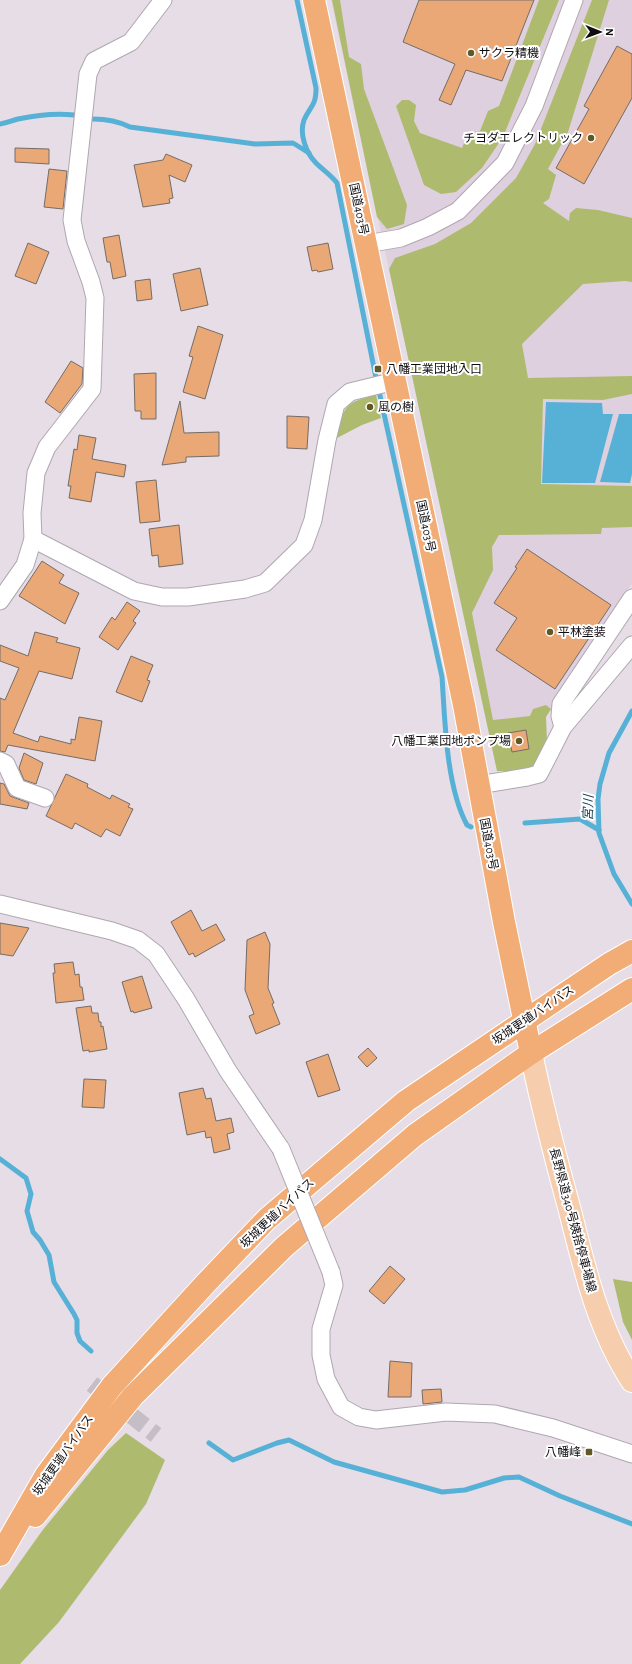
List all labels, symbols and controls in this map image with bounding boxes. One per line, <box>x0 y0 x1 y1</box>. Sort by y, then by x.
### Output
north arrow <box>580 12 620 52</box>
text: N <box>604 28 615 36</box>
place label: サクラ精機 <box>479 46 539 59</box>
marker: サクラ精機 <box>466 48 476 58</box>
place label: チヨダエレクトリック <box>463 131 583 144</box>
marker: チヨダエレクトリック <box>586 133 596 143</box>
street label: 国道403号 <box>348 182 371 236</box>
place label: 八幡工業団地入口 <box>386 362 482 375</box>
marker: 八幡工業団地入口 <box>373 364 383 374</box>
place label: 風の樹 <box>378 400 414 413</box>
marker: 風の樹 <box>365 402 375 412</box>
street label: 国道403号 <box>415 499 438 553</box>
place label: 平林塗装 <box>558 626 606 638</box>
marker: 平林塗装 <box>545 627 555 637</box>
place label: 八幡工業団地ポンプ場 <box>391 734 511 747</box>
marker: 八幡工業団地ポンプ場 <box>514 736 524 746</box>
water label: 宮川 <box>581 793 596 821</box>
street label: 国道403号 <box>478 817 501 871</box>
street label: 坂城更埴バイパス <box>489 982 576 1047</box>
street label: 長野県道340号姨捨停車場線 <box>548 1146 599 1294</box>
street label: 坂城更埴バイパス <box>237 1175 316 1250</box>
street label: 坂城更埴バイパス <box>30 1412 95 1498</box>
place label: 八幡峰 <box>545 1445 581 1458</box>
marker: 八幡峰 <box>584 1447 594 1457</box>

